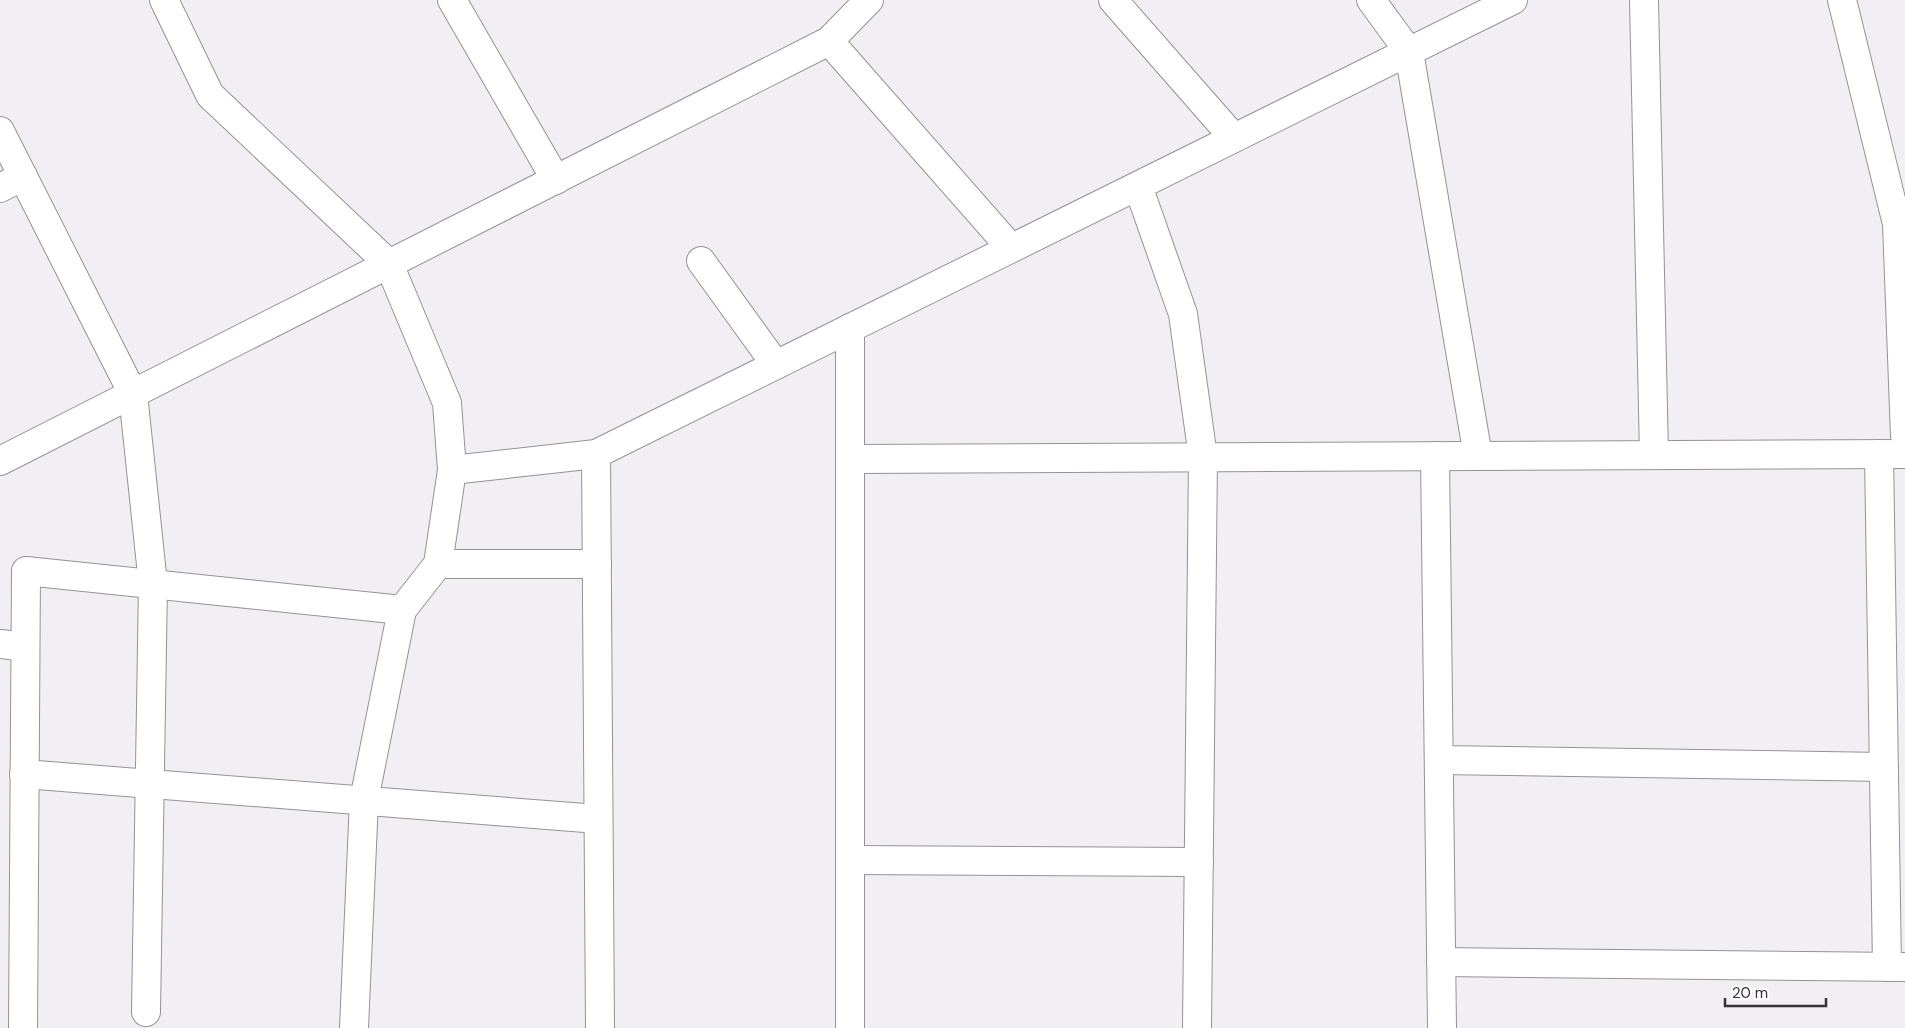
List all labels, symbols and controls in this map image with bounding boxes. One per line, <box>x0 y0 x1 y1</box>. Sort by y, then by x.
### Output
scale bar <box>1725 976 1826 1008</box>
text: 20 m <box>1732 983 1768 1003</box>

